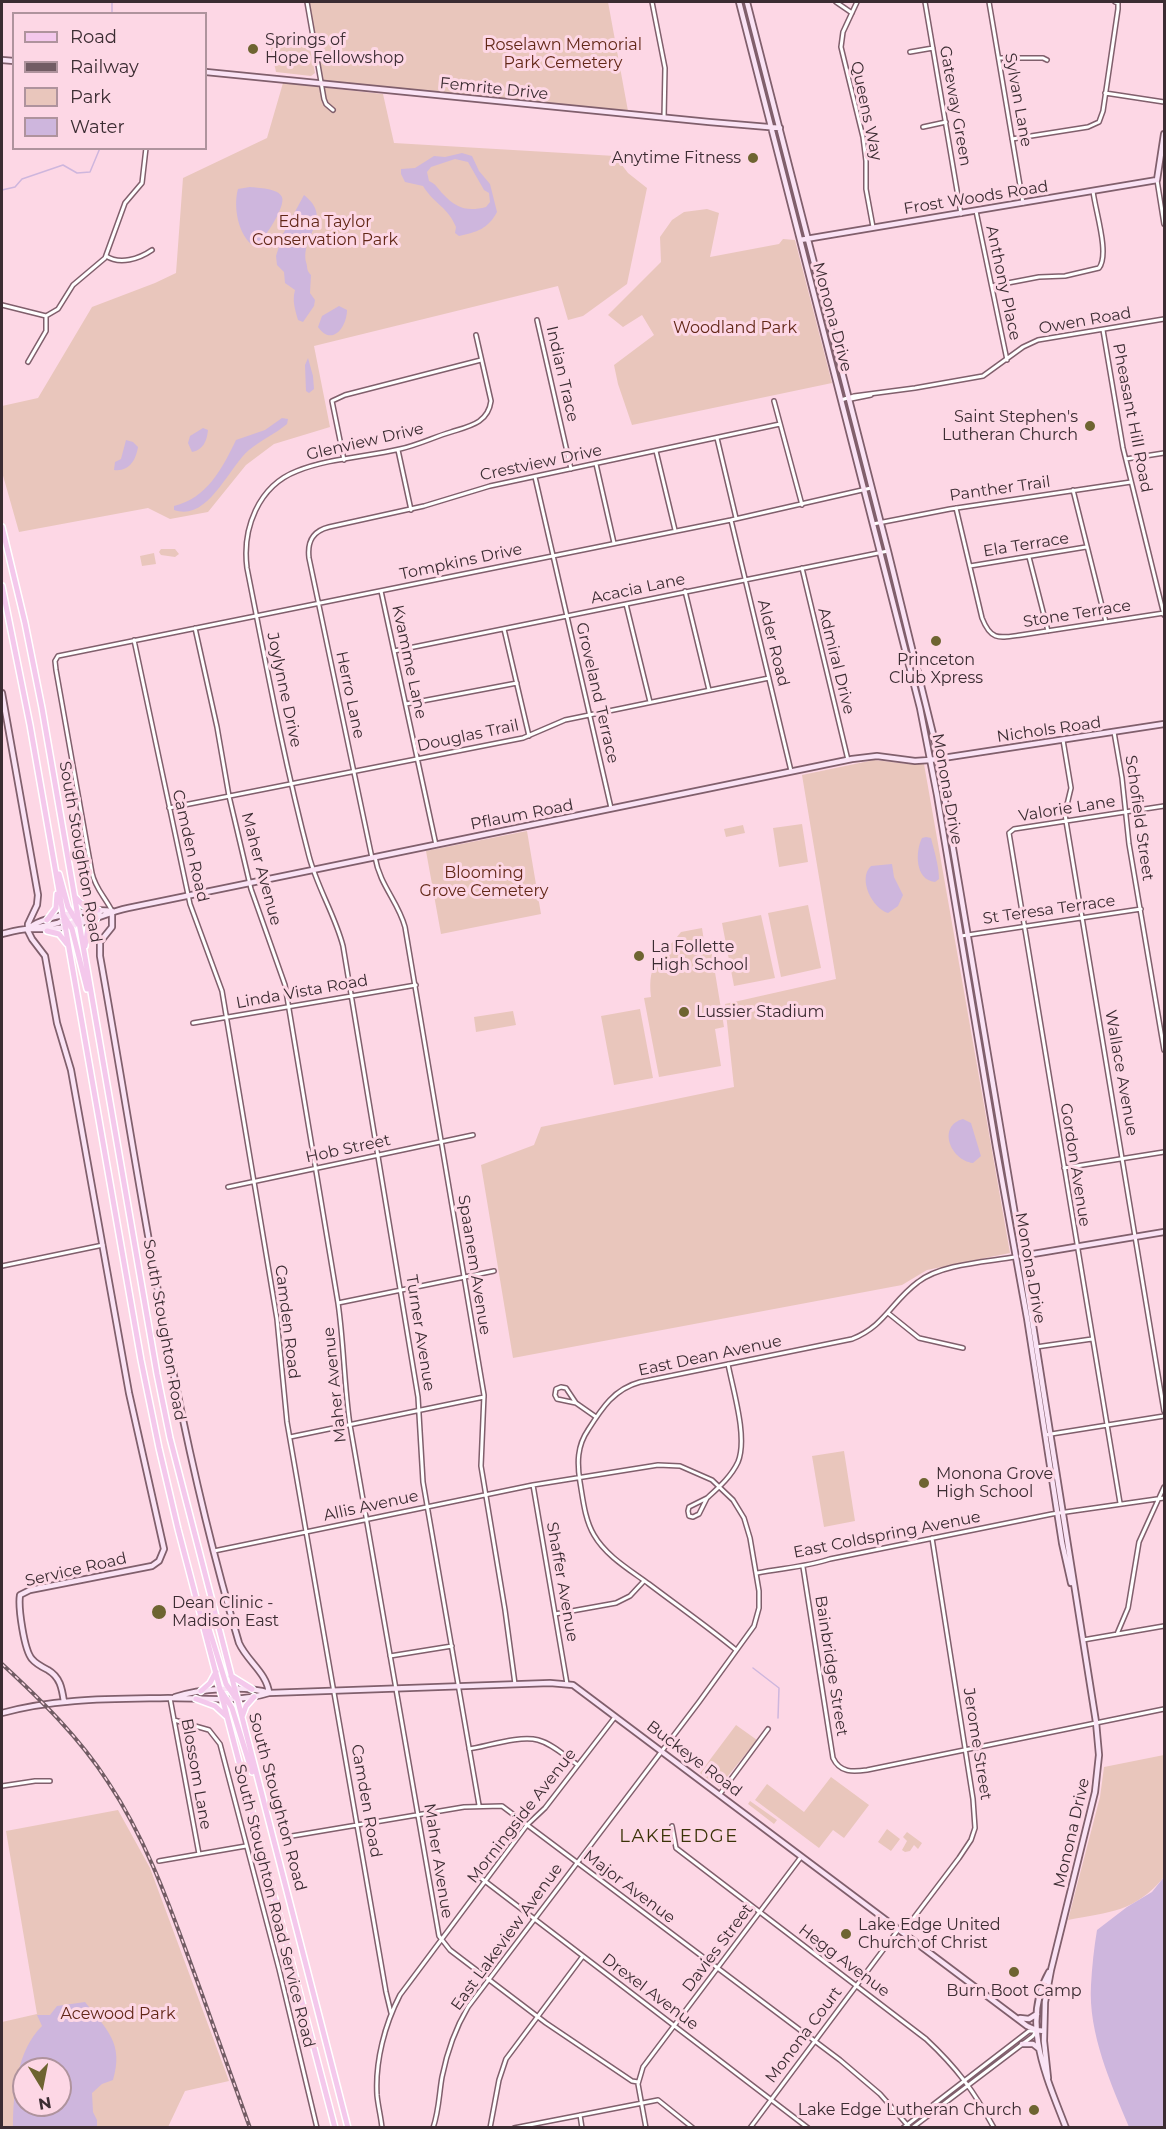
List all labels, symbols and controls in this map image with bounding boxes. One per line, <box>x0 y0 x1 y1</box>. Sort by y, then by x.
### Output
legend <box>12 12 207 150</box>
text: Road <box>70 26 117 48</box>
place label: Springs of Hope Fellowshop <box>265 30 404 68</box>
park label: Roselawn Memorial Park Cemetery <box>484 35 642 73</box>
marker: Springs of Hope Fellowshop <box>246 42 260 56</box>
street label: Gateway Green <box>935 44 975 168</box>
street label: Sylvan Lane <box>1000 52 1036 148</box>
text: Railway <box>70 56 139 78</box>
street label: Queens Way <box>846 60 886 162</box>
street label: Femrite Drive <box>439 74 549 104</box>
text: Park <box>70 86 111 108</box>
text: Water <box>70 116 125 138</box>
place label: Anytime Fitness <box>612 148 741 168</box>
marker: Anytime Fitness <box>746 151 760 165</box>
street label: Frost Woods Road <box>902 177 1050 219</box>
park label: Edna Taylor Conservation Park <box>252 212 398 250</box>
street label: Anthony Place <box>981 224 1025 342</box>
street label: Monona Drive <box>808 260 856 374</box>
street label: Owen Road <box>1037 303 1133 339</box>
park label: Woodland Park <box>673 318 797 338</box>
street label: Indian Trace <box>542 324 582 424</box>
street label: Pheasant Hill Road <box>1108 342 1156 494</box>
place label: Saint Stephen's Lutheran Church <box>942 407 1078 445</box>
street label: Glenview Drive <box>305 419 425 465</box>
marker: Saint Stephen's Lutheran Church <box>1083 419 1097 433</box>
street label: Crestview Drive <box>478 441 604 485</box>
street label: Panther Trail <box>948 472 1052 506</box>
street label: Ela Terrace <box>982 529 1070 561</box>
street label: Tompkins Drive <box>398 540 524 584</box>
street label: Acacia Lane <box>589 570 687 608</box>
street label: Stone Terrace <box>1022 596 1132 632</box>
street label: Alder Road <box>753 598 793 688</box>
street label: Kvamme Lane <box>388 603 430 721</box>
street label: Admiral Drive <box>813 606 859 716</box>
street label: Groveland Terrace <box>571 621 623 765</box>
street label: Joylynne Drive <box>262 631 306 749</box>
marker: Princeton Club Xpress <box>929 634 943 648</box>
street label: Herro Lane <box>331 650 369 740</box>
place label: Princeton Club Xpress <box>889 650 983 688</box>
street label: Nichols Road <box>996 713 1102 747</box>
street label: Douglas Trail <box>415 716 521 756</box>
street label: Monona Drive <box>928 732 966 846</box>
street label: Schofield Street <box>1121 754 1157 882</box>
street label: South Stoughton Road <box>55 760 105 944</box>
street label: Camden Road <box>168 788 212 904</box>
street label: Valorie Lane <box>1017 792 1117 826</box>
street label: Pflaum Road <box>469 796 575 834</box>
street label: Maher Avenue <box>237 810 285 928</box>
park label: Blooming Grove Cemetery <box>420 863 548 901</box>
street label: St Teresa Terrace <box>981 891 1117 929</box>
place label: La Follette High School <box>651 937 748 975</box>
marker: La Follette High School <box>632 949 646 963</box>
street label: Linda Vista Road <box>235 971 369 1013</box>
place label: Lussier Stadium <box>696 1002 825 1022</box>
marker: Lussier Stadium <box>677 1005 691 1019</box>
street label: Wallace Avenue <box>1100 1009 1142 1137</box>
street label: Gordon Avenue <box>1056 1102 1094 1228</box>
street label: Hob Street <box>304 1131 392 1167</box>
street label: Spaanem Avenue <box>453 1194 495 1336</box>
street label: Monona Drive <box>1011 1211 1049 1325</box>
street label: South Stoughton Road <box>139 1238 189 1422</box>
street label: Camden Road <box>270 1264 304 1380</box>
street label: Turner Avenue <box>401 1273 439 1393</box>
street label: Maher Avenue <box>319 1326 351 1444</box>
street label: East Dean Avenue <box>637 1331 783 1381</box>
place label: Monona Grove High School <box>936 1464 1053 1502</box>
marker: Monona Grove High School <box>917 1476 931 1490</box>
street label: Allis Avenue <box>322 1487 420 1525</box>
street label: East Coldspring Avenue <box>792 1507 982 1563</box>
street label: Shaffer Avenue <box>542 1521 582 1643</box>
street label: Service Road <box>23 1549 129 1591</box>
place label: Dean Clinic - Madison East <box>172 1593 279 1631</box>
street label: Bainbridge Street <box>810 1594 852 1738</box>
marker: Dean Clinic - Madison East <box>150 1603 168 1621</box>
street label: Jerome Street <box>959 1687 995 1801</box>
street label: South Stoughton Road <box>244 1711 310 1893</box>
street label: Blossom Lane <box>177 1717 215 1831</box>
street label: Buckeye Road <box>642 1717 746 1801</box>
street label: Camden Road <box>347 1743 385 1859</box>
street label: Morningside Avenue <box>463 1745 581 1887</box>
street label: South Stoughton Road Service Road <box>229 1762 319 2050</box>
street label: Monona Drive <box>1050 1776 1094 1890</box>
street label: Maher Avenue <box>419 1802 457 1920</box>
district label: LAKE EDGE <box>619 1826 739 1848</box>
street label: Major Avenue <box>579 1846 679 1928</box>
street label: East Lakeview Avenue <box>447 1860 567 2014</box>
street label: Davies Street <box>679 1900 757 1996</box>
place label: Lake Edge United Church of Christ <box>858 1915 1001 1953</box>
street label: Hegg Avenue <box>795 1920 893 2002</box>
marker: Lake Edge United Church of Christ <box>839 1927 853 1941</box>
street label: Drexel Avenue <box>598 1950 702 2034</box>
marker: Burn Boot Camp <box>1007 1965 1021 1979</box>
place label: Burn Boot Camp <box>946 1981 1082 2001</box>
street label: Monona Court <box>762 1983 846 2087</box>
park label: Acewood Park <box>60 2004 176 2024</box>
north arrow <box>12 2057 72 2117</box>
text: N <box>37 2093 53 2114</box>
place label: Lake Edge Lutheran Church <box>798 2100 1022 2120</box>
marker: Lake Edge Lutheran Church <box>1027 2103 1041 2117</box>

